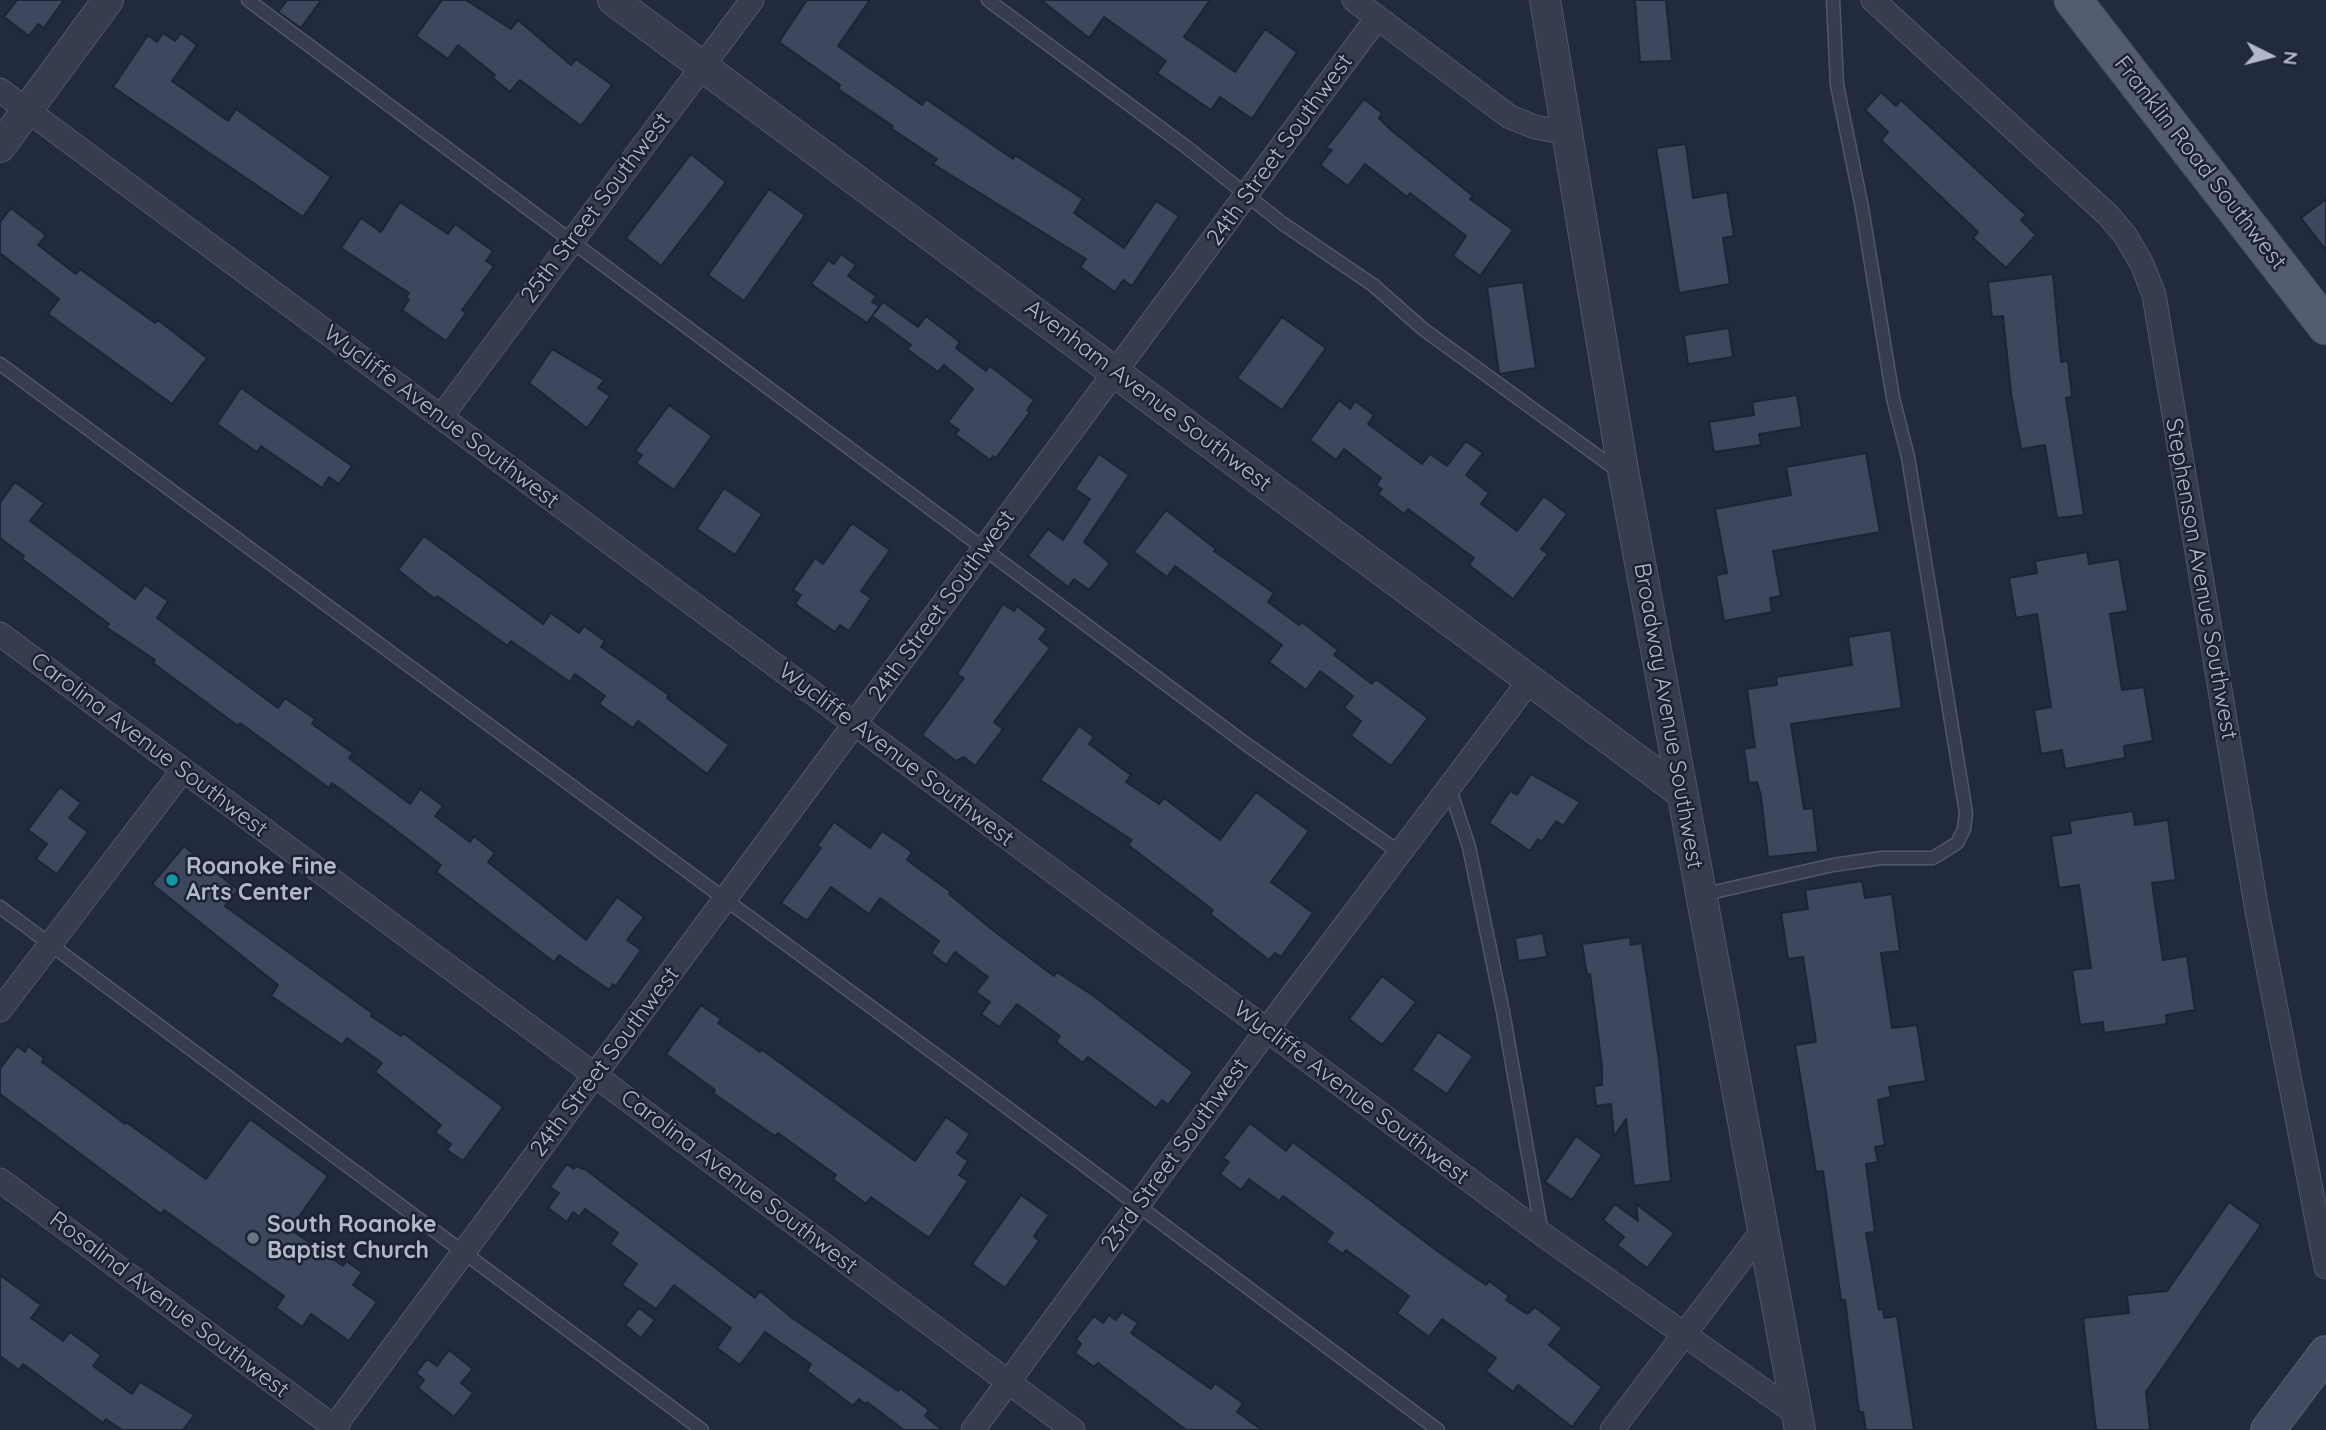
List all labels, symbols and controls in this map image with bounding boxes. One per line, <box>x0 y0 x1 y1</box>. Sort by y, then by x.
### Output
north arrow <box>2235 21 2305 91</box>
street label: 24th Street Southwest <box>1201 49 1359 251</box>
text: N <box>2278 50 2304 66</box>
street label: Franklin Road Southwest <box>2108 51 2292 275</box>
street label: 25th Street Southwest <box>515 107 677 309</box>
street label: Avenham Avenue Southwest <box>1019 294 1277 498</box>
street label: Wycliffe Avenue Southwest <box>318 319 564 515</box>
street label: Stephenson Avenue Southwest <box>2159 416 2243 742</box>
street label: 24th Street Southwest <box>863 505 1021 707</box>
street label: Broadway Avenue Southwest <box>1627 561 1709 871</box>
street label: Carolina Avenue Southwest <box>25 647 273 843</box>
street label: Wycliffe Avenue Southwest <box>773 657 1019 853</box>
place label: Roanoke Fine Arts Center <box>186 853 337 907</box>
marker: Roanoke Fine Arts Center <box>164 872 180 888</box>
street label: 24th Street Southwest <box>525 962 685 1162</box>
street label: Wycliffe Avenue Southwest <box>1228 995 1474 1191</box>
street label: 23rd Street Southwest <box>1096 1053 1254 1257</box>
street label: Carolina Avenue Southwest <box>615 1084 863 1280</box>
street label: Rosalind Avenue Southwest <box>44 1206 294 1404</box>
place label: South Roanoke Baptist Church <box>267 1211 437 1265</box>
marker: South Roanoke Baptist Church <box>245 1230 261 1246</box>

